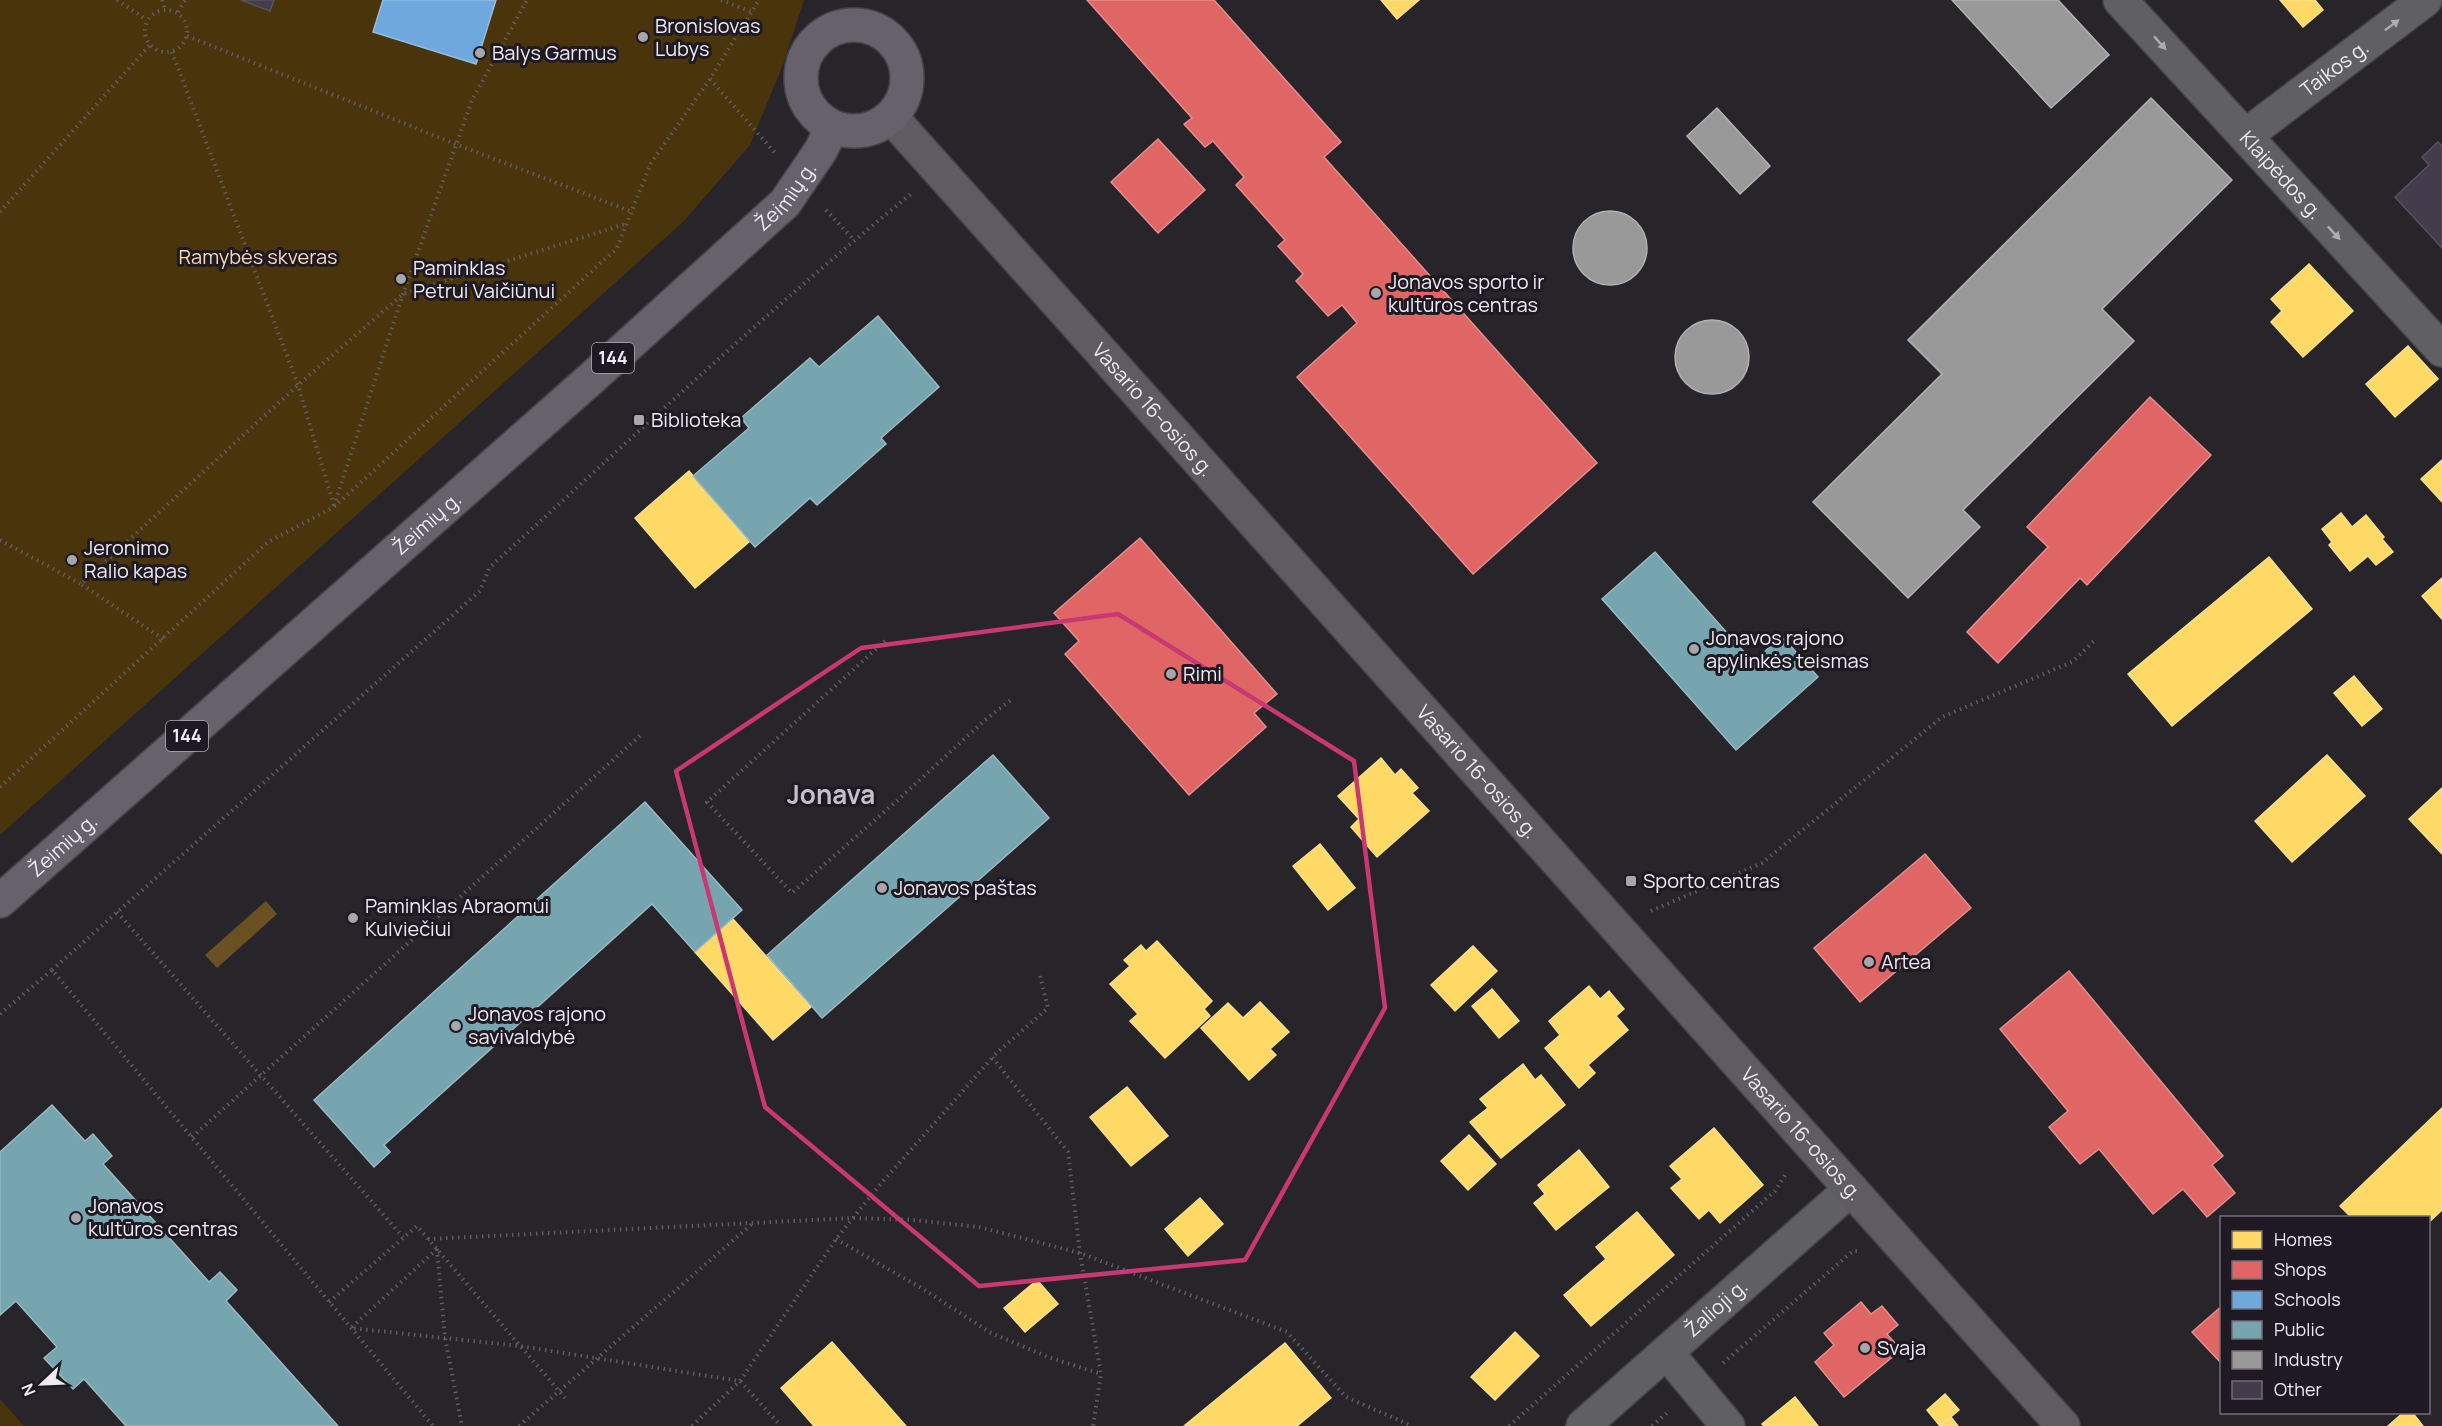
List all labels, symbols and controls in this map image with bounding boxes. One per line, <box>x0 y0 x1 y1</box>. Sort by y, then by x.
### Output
place label: Bronislovas Lubys <box>655 12 760 62</box>
one-way arrow <box>2384 19 2400 31</box>
marker: Bronislovas Lubys <box>636 30 650 44</box>
street label: Taikos g. <box>2294 33 2374 103</box>
one-way arrow <box>2153 36 2167 51</box>
place label: Balys Garmus <box>492 39 617 66</box>
marker: Balys Garmus <box>473 46 487 60</box>
street label: Klaipėdos g. <box>2234 125 2329 225</box>
street label: Žeimių g. <box>749 156 822 237</box>
one-way arrow <box>2327 226 2341 241</box>
park label: Ramybės skveras <box>178 243 338 270</box>
place label: Paminklas Petrui Vaičiūnui <box>413 254 555 304</box>
place label: Jonavos sporto ir kultūros centras <box>1388 268 1544 318</box>
marker: Paminklas Petrui Vaičiūnui <box>394 272 408 286</box>
marker: Jonavos sporto ir kultūros centras <box>1369 286 1383 300</box>
street label: Vasario 16-osios g. <box>1087 337 1220 482</box>
road number: 144 <box>592 343 634 373</box>
place label: Biblioteka <box>651 406 741 433</box>
marker: Biblioteka <box>632 413 646 427</box>
street label: Žeimių g. <box>387 486 467 561</box>
place label: Jeronimo Ralio kapas <box>84 534 187 584</box>
marker: Jeronimo Ralio kapas <box>65 553 79 567</box>
place label: Jonavos rajono apylinkės teismas <box>1706 624 1869 674</box>
marker: Jonavos rajono apylinkės teismas <box>1687 642 1701 656</box>
place label: Rimi <box>1183 660 1222 687</box>
marker: Rimi <box>1164 667 1178 681</box>
street label: Vasario 16-osios g. <box>1411 699 1545 844</box>
road number: 144 <box>166 721 208 751</box>
district label: Jonava <box>787 776 875 812</box>
street label: Žeimių g. <box>23 807 103 883</box>
place label: Sporto centras <box>1643 867 1780 894</box>
place label: Jonavos paštas <box>894 874 1037 901</box>
marker: Sporto centras <box>1624 874 1638 888</box>
marker: Jonavos paštas <box>875 881 889 895</box>
place label: Paminklas Abraomui Kulviečiui <box>365 892 549 942</box>
marker: Paminklas Abraomui Kulviečiui <box>346 911 360 925</box>
place label: Artea <box>1881 948 1931 975</box>
marker: Artea <box>1862 955 1876 969</box>
place label: Jonavos rajono savivaldybė <box>468 1000 606 1050</box>
marker: Jonavos rajono savivaldybė <box>449 1019 463 1033</box>
street label: Vasario 16-osios g. <box>1735 1061 1869 1206</box>
place label: Jonavos kultūros centras <box>88 1192 238 1242</box>
marker: Jonavos kultūros centras <box>69 1211 83 1225</box>
legend <box>2220 1216 2430 1414</box>
text: Homes <box>2274 1227 2332 1251</box>
text: Shops <box>2274 1257 2326 1281</box>
street label: Žalioji g. <box>1679 1273 1753 1343</box>
text: Schools <box>2274 1287 2341 1311</box>
text: Public <box>2274 1317 2325 1341</box>
place label: Svaja <box>1877 1334 1926 1361</box>
marker: Svaja <box>1858 1341 1872 1355</box>
text: Industry <box>2274 1347 2343 1371</box>
north arrow <box>12 1354 72 1414</box>
text: Other <box>2274 1377 2322 1401</box>
text: N <box>16 1380 41 1399</box>

